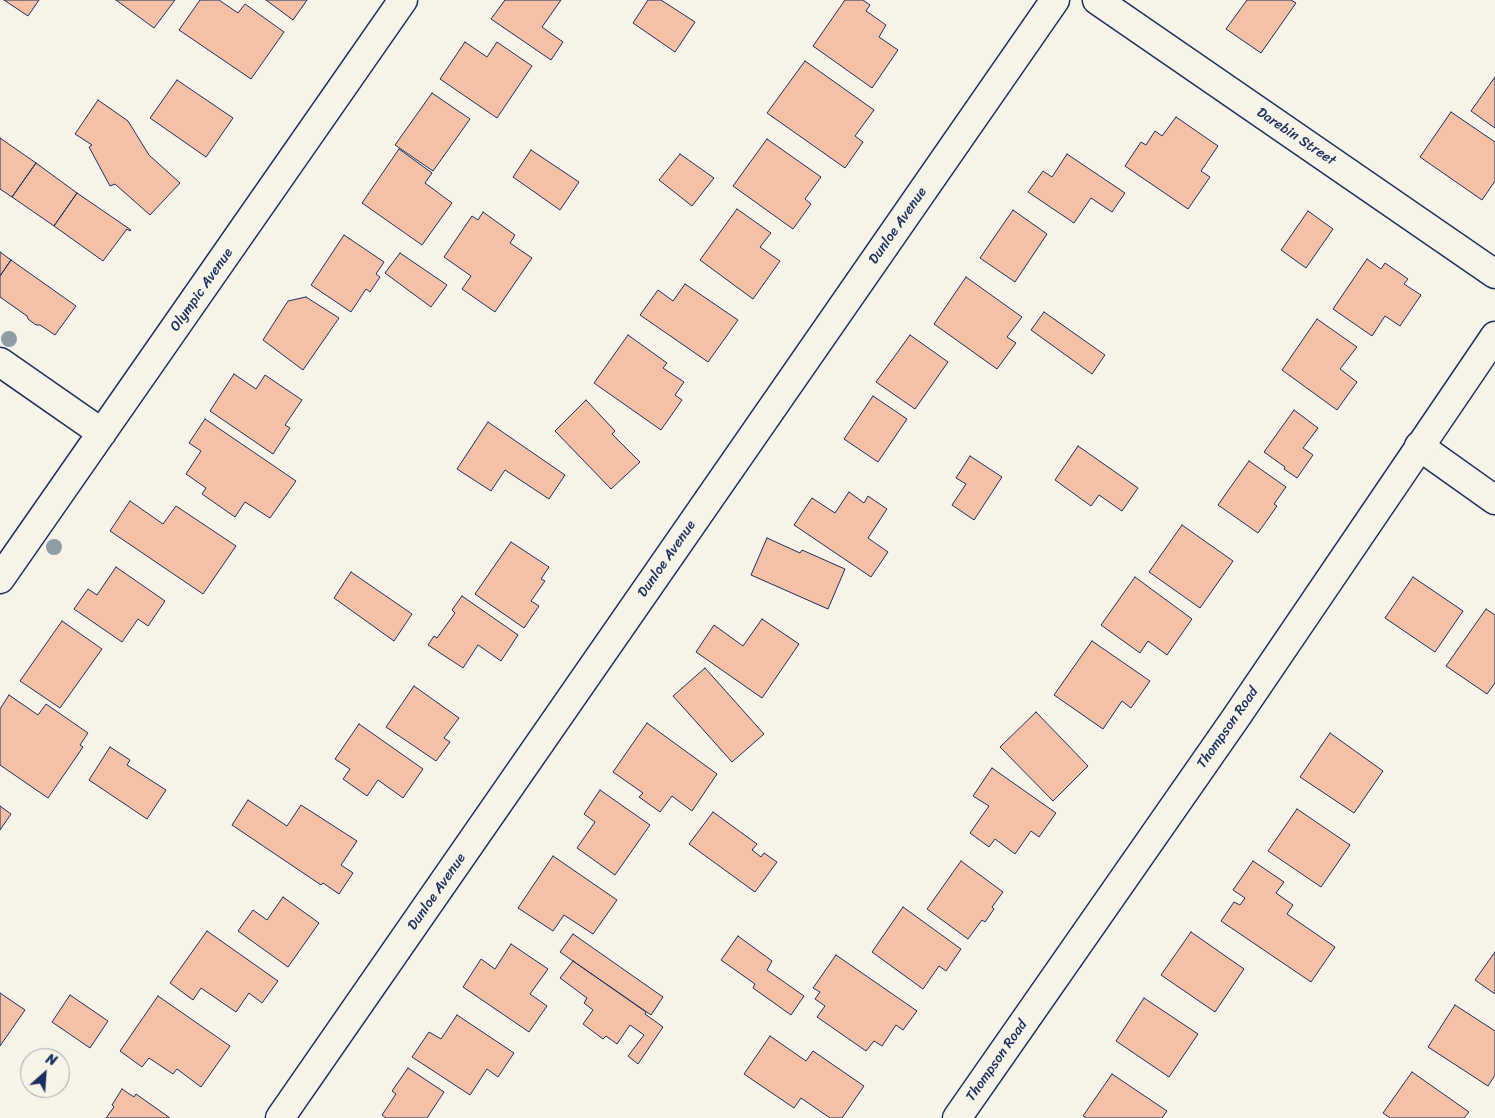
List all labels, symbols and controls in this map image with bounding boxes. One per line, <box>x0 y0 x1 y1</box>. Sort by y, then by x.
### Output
street label: Darebin Street <box>1253 104 1339 170</box>
street label: Dunloe Avenue <box>865 184 931 268</box>
street label: Olympic Avenue <box>167 245 237 335</box>
street label: Dunloe Avenue <box>634 517 700 601</box>
street label: Thompson Road <box>1194 684 1262 772</box>
street label: Dunloe Avenue <box>404 850 470 934</box>
street label: Thompson Road <box>963 1017 1031 1105</box>
text: N <box>42 1047 61 1073</box>
north arrow <box>20 1048 70 1098</box>

